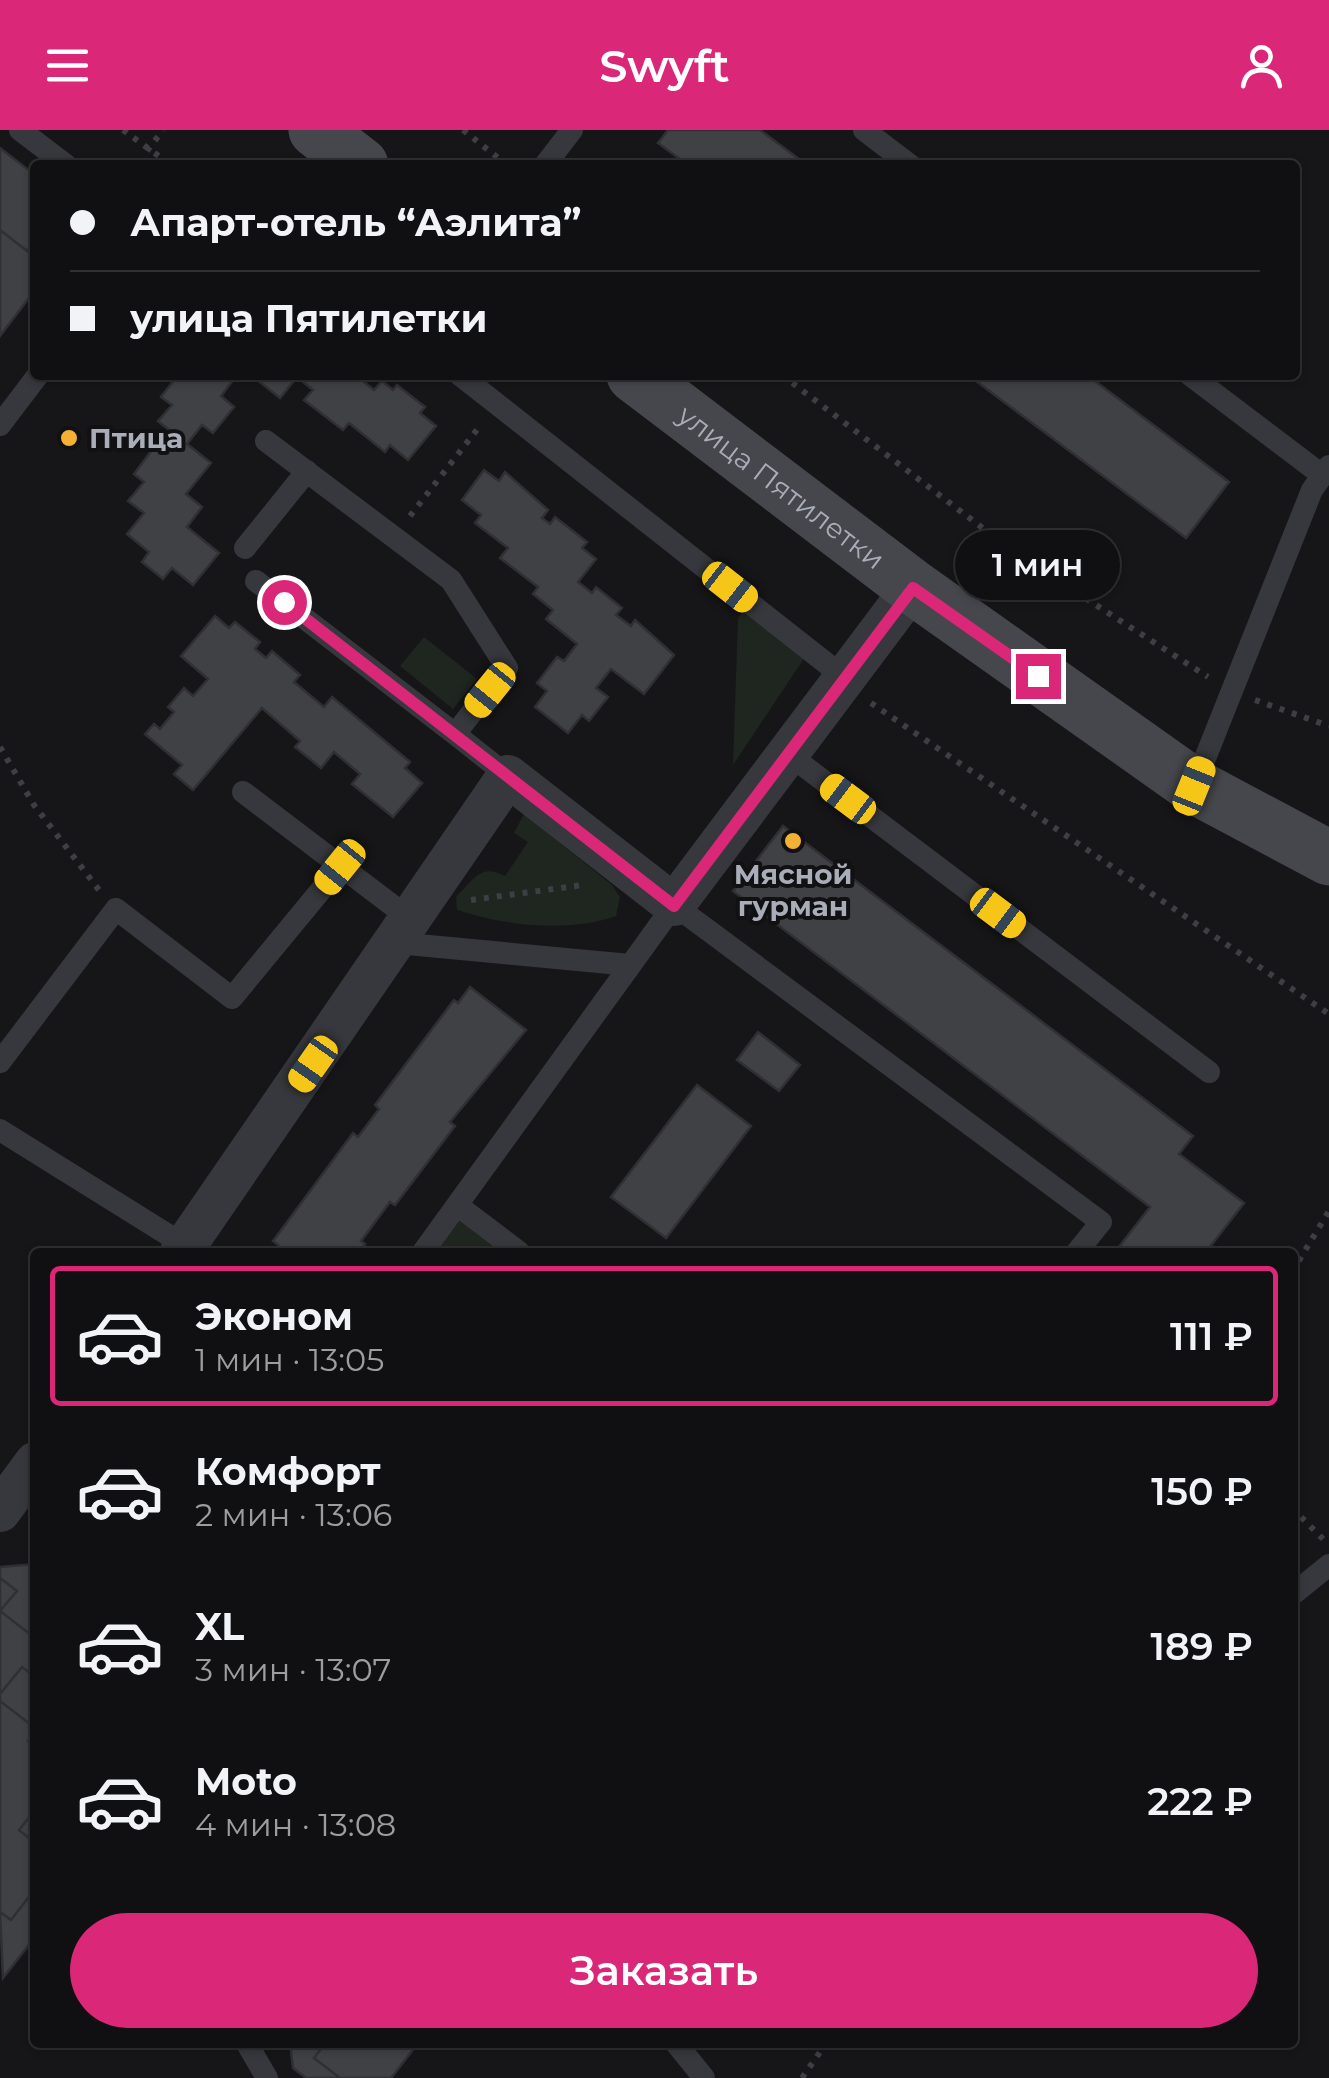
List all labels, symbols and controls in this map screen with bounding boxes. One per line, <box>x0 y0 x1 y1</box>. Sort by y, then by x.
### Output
icon: menu <box>40 38 95 93</box>
text: Swyft <box>599 38 730 93</box>
icon: person <box>1234 38 1289 93</box>
text: Апарт-отель “Аэлита” <box>130 199 581 246</box>
text: улица Пятилетки <box>130 295 487 342</box>
street label: улица Пятилетки <box>670 397 891 576</box>
place label: Птица <box>89 421 183 455</box>
marker: Птица <box>58 427 80 449</box>
callout: 1 мин <box>956 531 1120 601</box>
text: 1 мин <box>992 545 1083 584</box>
car <box>697 557 763 617</box>
route start <box>262 580 307 625</box>
route end <box>1016 654 1061 699</box>
car <box>459 657 521 723</box>
car <box>1169 753 1219 819</box>
car <box>815 769 881 829</box>
marker: Мясной гурман <box>782 830 804 852</box>
car <box>309 834 371 900</box>
place label: Мясной гурман <box>734 857 852 923</box>
car <box>965 883 1031 943</box>
car <box>284 1031 342 1097</box>
icon: car <box>75 1291 165 1381</box>
text: Эконом <box>195 1293 353 1340</box>
text: 111 ₽ <box>1170 1313 1253 1360</box>
text: 1 мин · 13:05 <box>195 1340 384 1379</box>
icon: car <box>75 1446 165 1536</box>
text: Комфорт <box>195 1448 381 1495</box>
text: 150 ₽ <box>1151 1468 1253 1515</box>
text: 2 мин · 13:06 <box>195 1495 392 1534</box>
icon: car <box>75 1601 165 1691</box>
text: XL <box>195 1603 244 1650</box>
text: 189 ₽ <box>1150 1623 1253 1670</box>
text: 3 мин · 13:07 <box>195 1650 391 1689</box>
icon: car <box>75 1756 165 1846</box>
text: Moto <box>195 1758 297 1805</box>
text: 222 ₽ <box>1147 1778 1253 1825</box>
text: 4 мин · 13:08 <box>195 1805 396 1844</box>
button: Заказать <box>70 1913 1258 2028</box>

